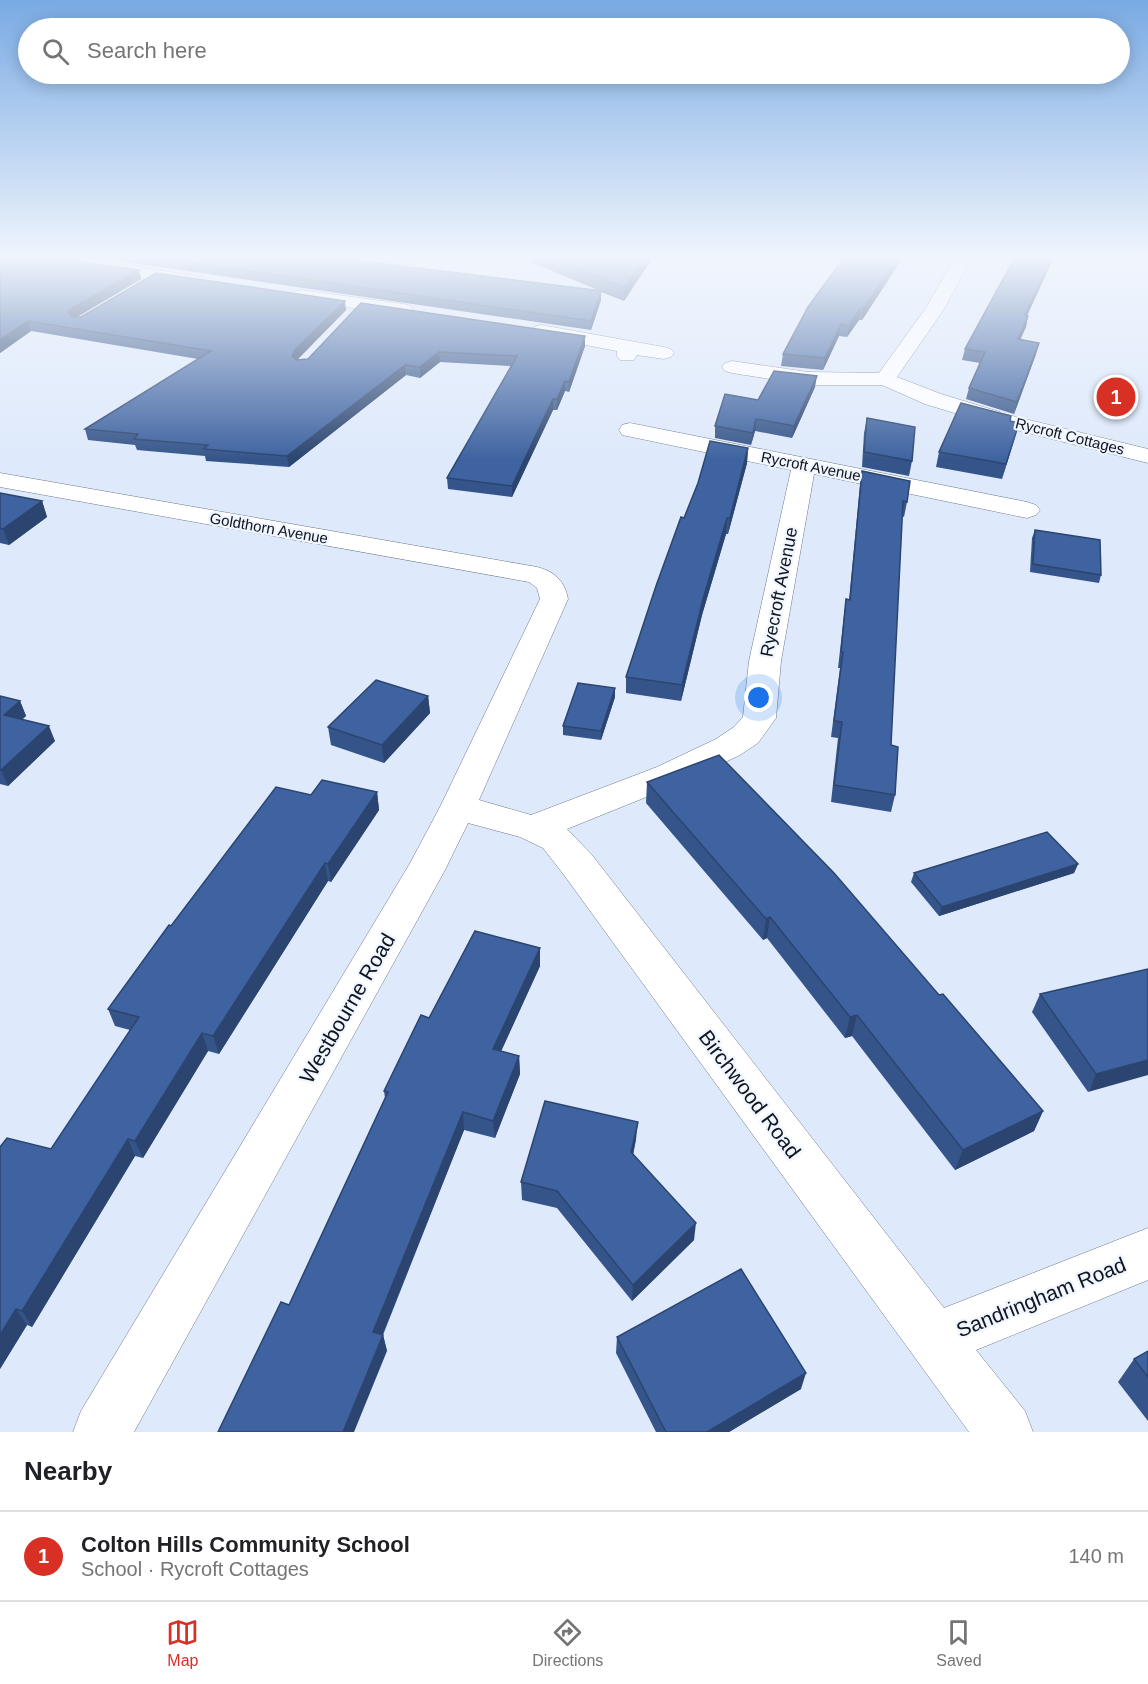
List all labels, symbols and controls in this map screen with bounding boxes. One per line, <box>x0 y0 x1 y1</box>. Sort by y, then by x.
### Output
search box <box>18 18 1130 84</box>
icon: search <box>39 35 72 68</box>
text: Search here <box>87 38 207 63</box>
pin: 1 <box>1096 374 1136 420</box>
street label: Rycroft Cottages <box>1014 414 1126 458</box>
street label: Rycroft Avenue <box>760 448 862 484</box>
street label: Goldthorn Avenue <box>209 509 329 547</box>
street label: Ryecroft Avenue <box>757 525 801 659</box>
your location <box>744 683 773 712</box>
street label: Westbourne Road <box>295 929 399 1087</box>
street label: Birchwood Road <box>694 1026 806 1162</box>
street label: Sandringham Road <box>953 1252 1129 1342</box>
text: Nearby <box>24 1456 112 1486</box>
text: Colton Hills Community School <box>81 1532 410 1557</box>
text: 1 <box>38 1545 49 1567</box>
text: 140 m <box>1068 1545 1124 1567</box>
text: School · Rycroft Cottages <box>81 1558 309 1580</box>
tab: Map <box>166 1616 199 1670</box>
tab: Directions <box>532 1616 603 1670</box>
tab: Saved <box>936 1616 982 1670</box>

